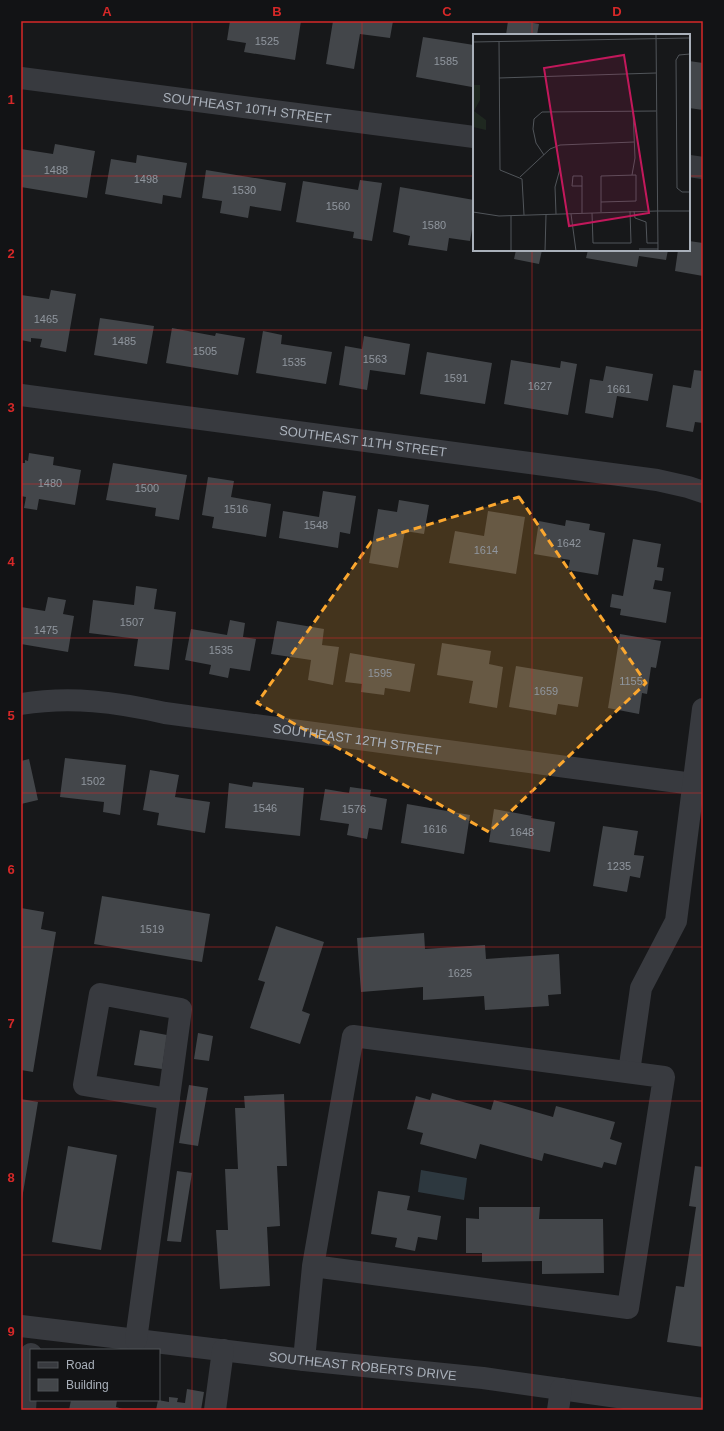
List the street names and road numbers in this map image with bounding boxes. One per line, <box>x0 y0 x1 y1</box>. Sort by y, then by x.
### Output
street label: SOUTHEAST 10TH STREET <box>162 90 332 126</box>
street label: SOUTHEAST 11TH STREET <box>278 423 448 460</box>
street label: SOUTHEAST 12TH STREET <box>272 721 442 758</box>
street label: SOUTHEAST ROBERTS DRIVE <box>268 1349 458 1383</box>

